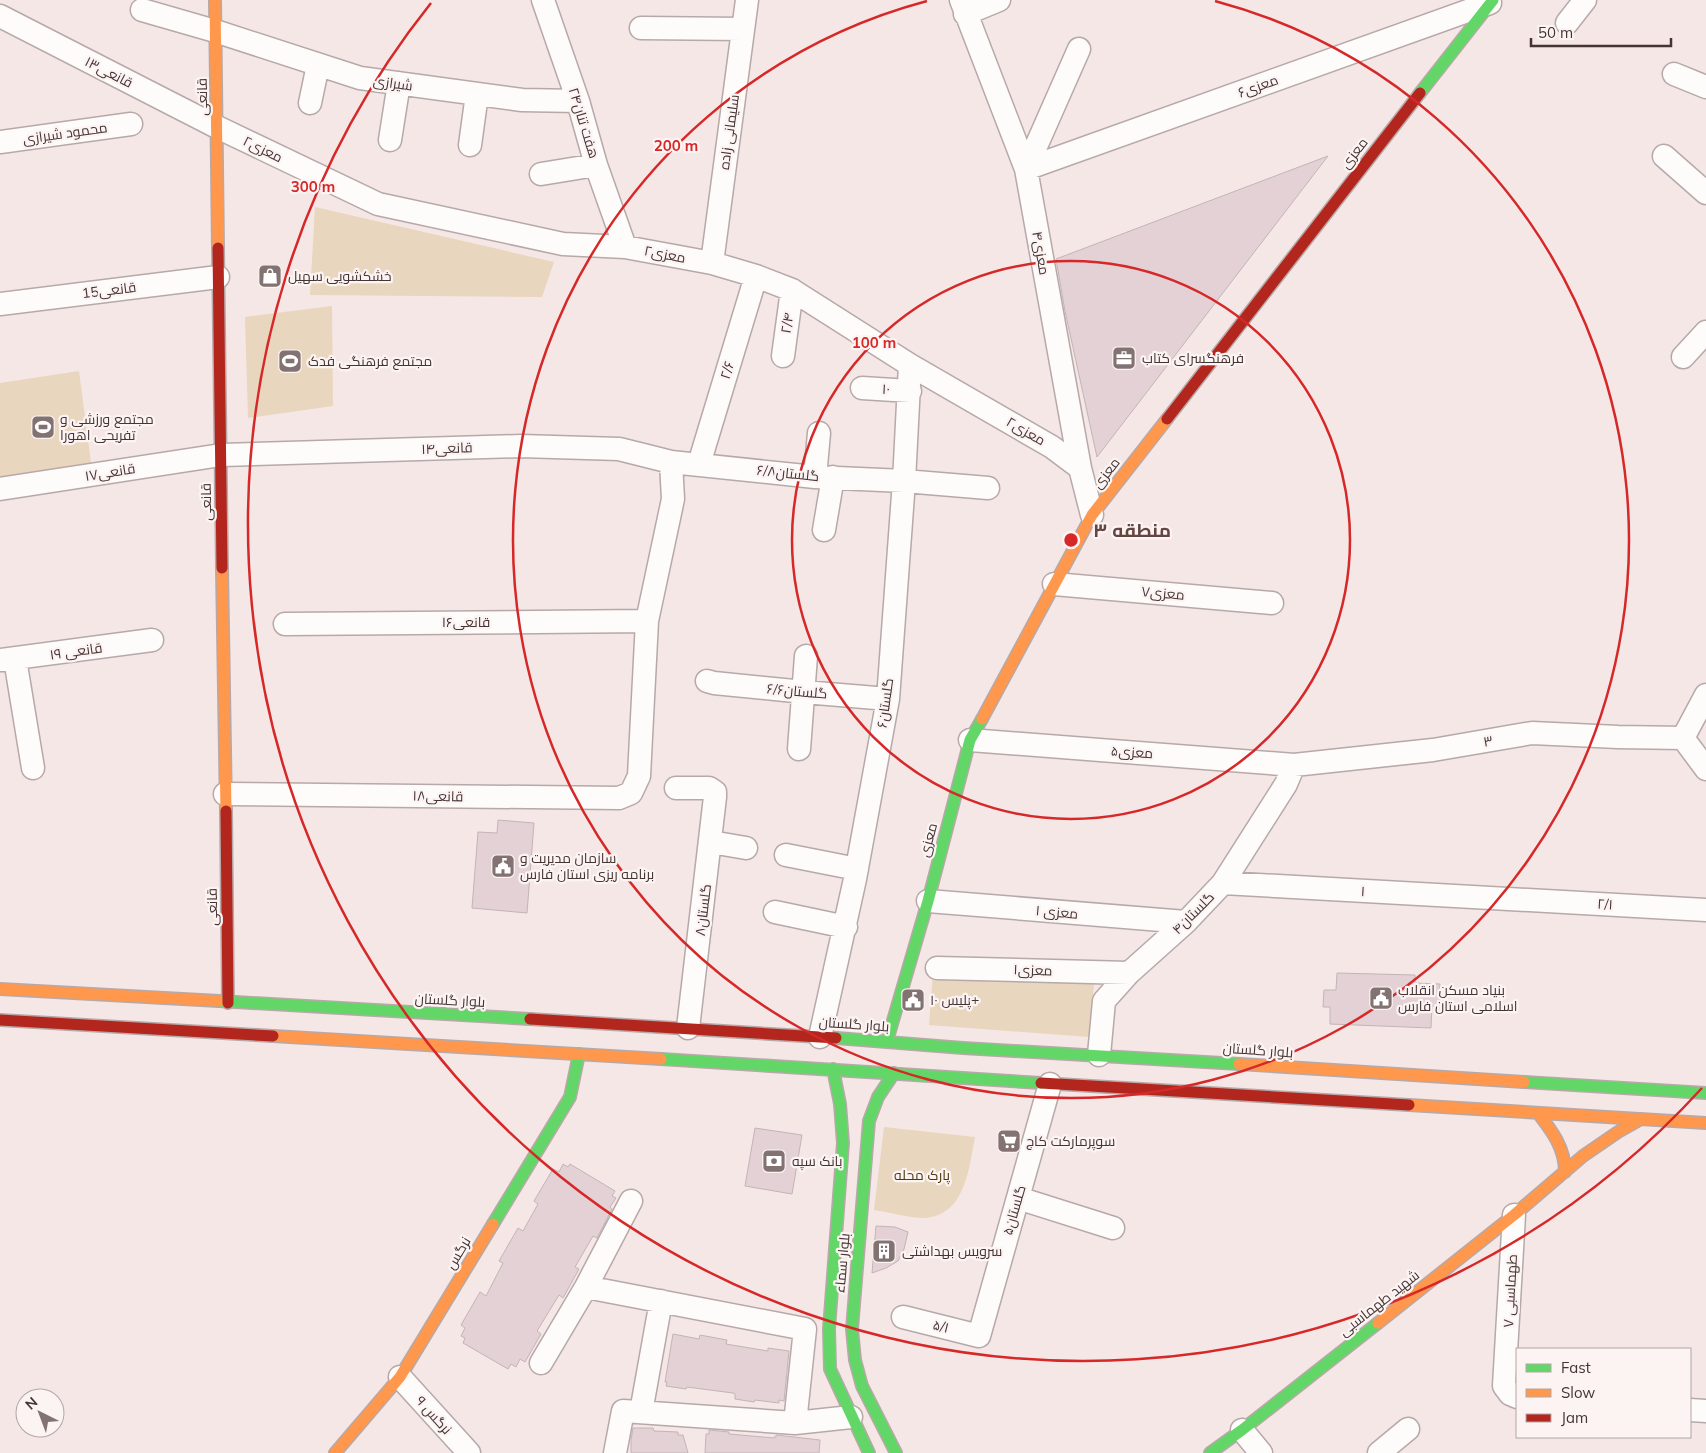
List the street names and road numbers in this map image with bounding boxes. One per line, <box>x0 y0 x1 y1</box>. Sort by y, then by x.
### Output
street label: ۱۳قانعی <box>82 52 136 92</box>
street label: ۶معزی <box>1235 70 1281 102</box>
street label: شیرازی <box>372 71 414 95</box>
street label: قانعی <box>193 78 211 116</box>
street label: هفت تنان۲۴ <box>565 85 603 161</box>
street label: سلیمانی زاده <box>715 93 743 171</box>
street label: محمود شیرازی <box>22 118 108 148</box>
street label: ۲معزی <box>240 132 286 166</box>
street label: معزی <box>1336 134 1372 172</box>
street label: ۴معزی <box>1028 230 1054 276</box>
street label: ۲معزی <box>643 241 687 267</box>
street label: 15قانعی <box>81 278 137 302</box>
street label: ۲/۴ <box>776 311 798 335</box>
street label: ۲/۶ <box>716 359 738 381</box>
street label: ۱۰ <box>882 380 890 398</box>
street label: ۲معزی <box>1003 413 1049 449</box>
street label: ۱۴قانعی <box>421 438 473 458</box>
street label: معزی <box>1088 454 1124 492</box>
street label: ۱۷قانعی <box>84 459 136 485</box>
street label: ۶/۸گلستان <box>756 461 820 485</box>
street label: قانعی <box>197 483 215 521</box>
street label: ۷معزی <box>1141 582 1185 604</box>
street label: ۱۶قانعی <box>442 613 490 631</box>
street label: قانعی ۱۹ <box>49 638 103 664</box>
street label: گلستان۶ <box>873 677 897 729</box>
street label: ۶/۶گلستان <box>766 679 828 703</box>
street label: ۳ <box>1482 731 1494 751</box>
street label: ۵معزی <box>1110 742 1154 762</box>
street label: ۱۸قانعی <box>412 787 464 805</box>
street label: معزی <box>915 821 941 859</box>
street label: ۱ <box>1360 882 1366 900</box>
street label: گلستان۸ <box>691 883 715 937</box>
street label: قانعی <box>203 888 221 926</box>
street label: گلستان۴ <box>1168 888 1218 938</box>
street label: ۲/۱ <box>1597 895 1613 913</box>
street label: معزی ۱ <box>1035 901 1079 923</box>
street label: ۱معزی <box>1013 960 1053 980</box>
street label: بلوار گلستان <box>414 989 486 1011</box>
street label: بلوار گلستان <box>818 1013 890 1035</box>
street label: بلوار گلستان <box>1222 1039 1294 1061</box>
street label: گلستان۵ <box>998 1183 1030 1237</box>
street label: بلوار سماء <box>830 1232 854 1294</box>
street label: نرگس <box>441 1233 475 1273</box>
street label: ۷ طهماسبی <box>1499 1254 1521 1328</box>
street label: شهید طهماسبی <box>1335 1266 1423 1340</box>
street label: ۵/۱ <box>931 1315 951 1337</box>
street label: ۹ نرگس <box>412 1392 456 1438</box>

